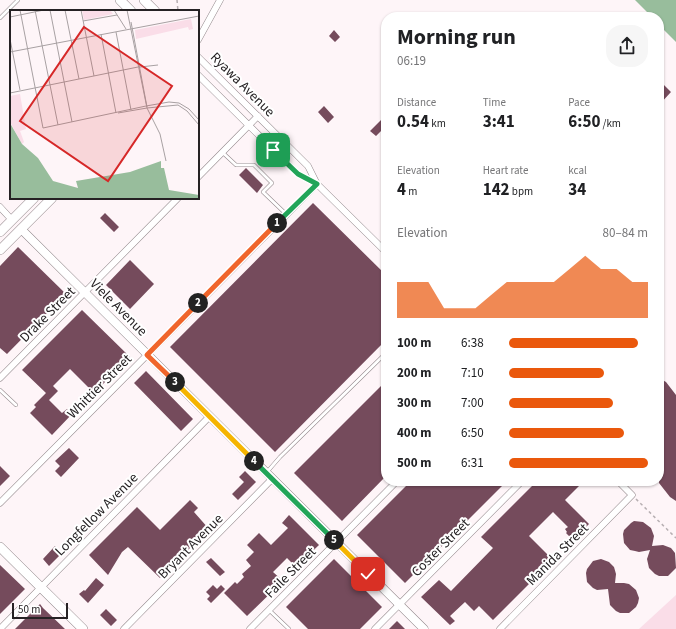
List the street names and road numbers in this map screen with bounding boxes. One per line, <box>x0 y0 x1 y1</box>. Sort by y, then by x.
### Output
street label: Ryawa Avenue <box>205 48 279 122</box>
street label: Viele Avenue <box>85 274 152 341</box>
street label: Drake Street <box>15 282 80 347</box>
street label: Whittier Street <box>63 350 137 424</box>
street label: Longfellow Avenue <box>51 469 143 561</box>
street label: Bryant Avenue <box>154 510 228 584</box>
street label: Coster Street <box>407 514 475 581</box>
street label: Manida Street <box>522 519 594 590</box>
street label: Faile Street <box>261 542 321 603</box>

